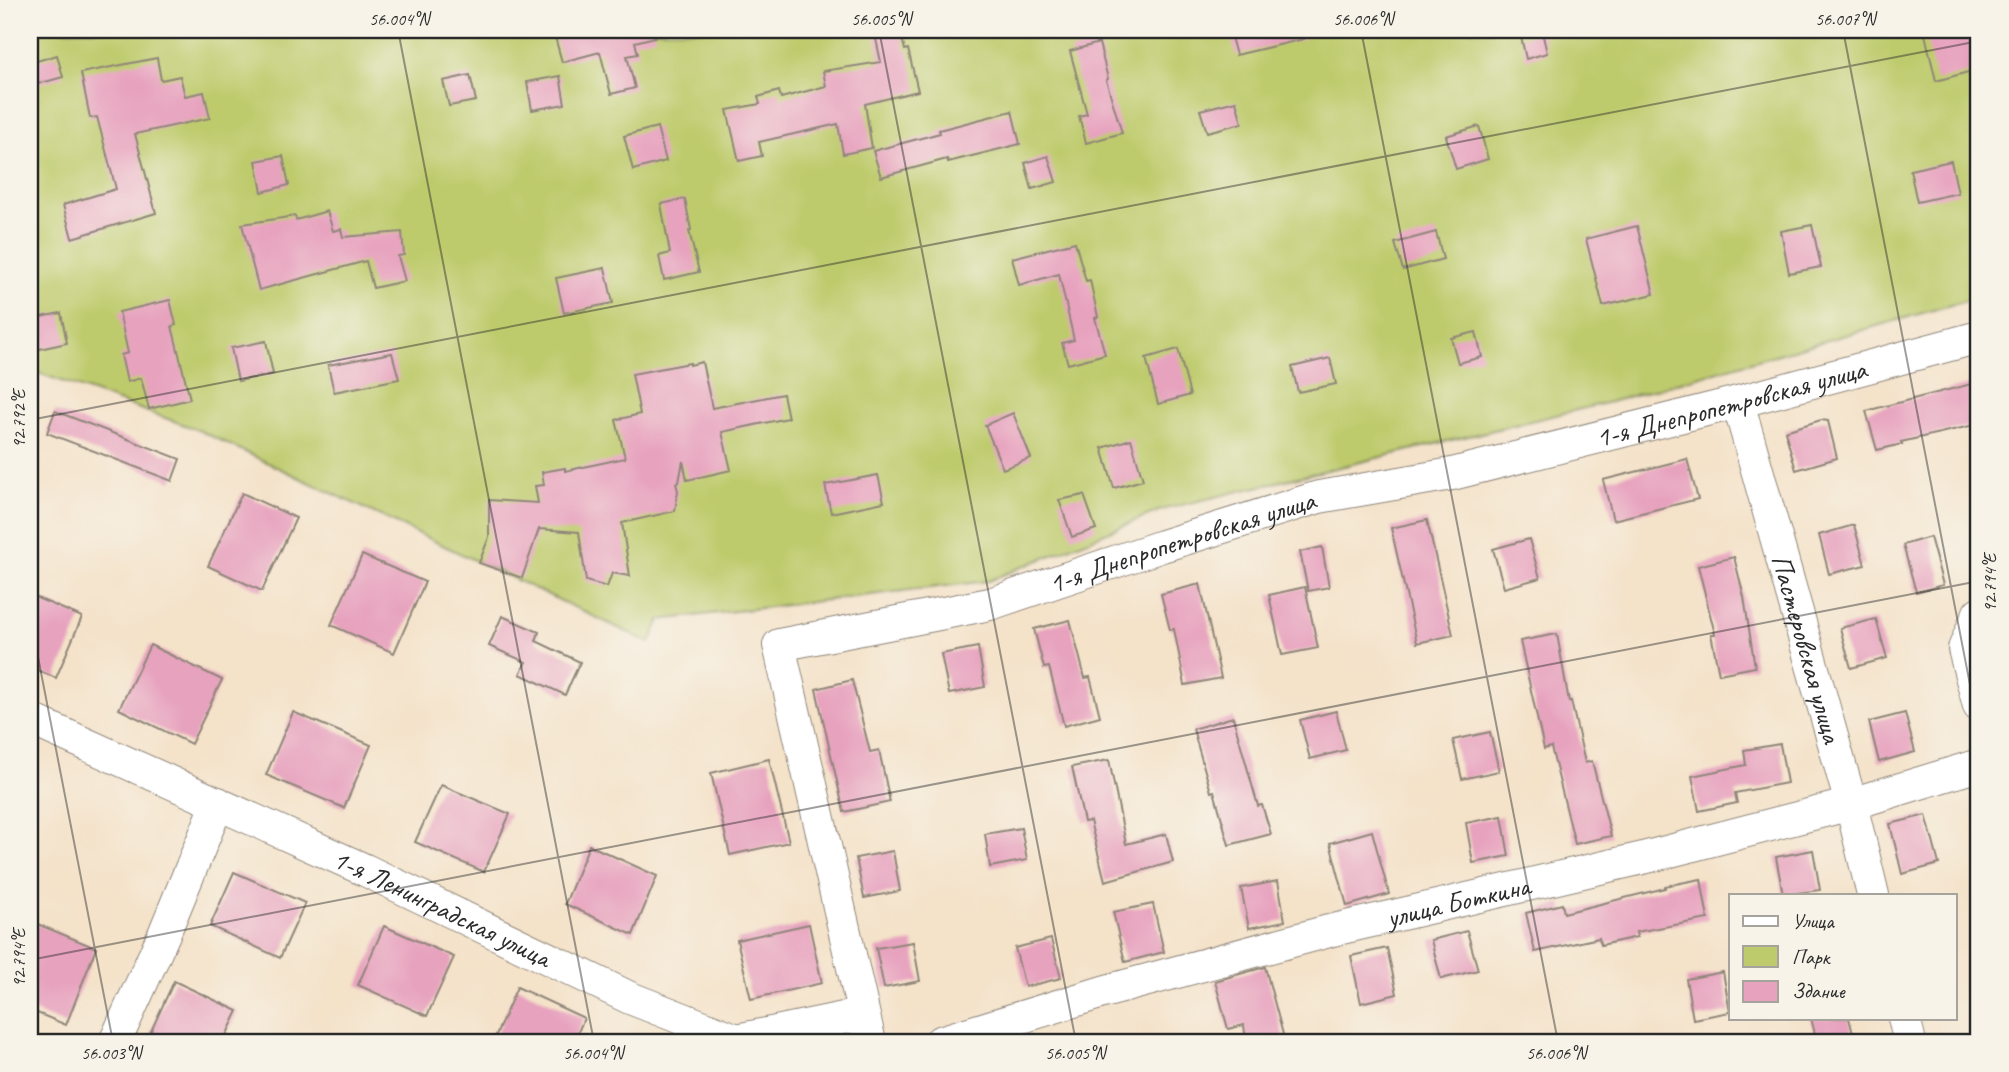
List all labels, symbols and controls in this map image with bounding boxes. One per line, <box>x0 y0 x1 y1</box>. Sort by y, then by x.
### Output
text: 56.004°N <box>369 8 432 30</box>
text: 56.005°N <box>851 8 914 30</box>
text: 56.006°N <box>1333 8 1396 30</box>
text: 56.007°N <box>1815 8 1878 30</box>
street label: 1-я Днепропетровская улица <box>1592 351 1872 455</box>
text: 92.792°E <box>8 387 30 448</box>
street label: 1-я Днепропетровская улица <box>1044 482 1321 601</box>
street label: Пастеровская улица <box>1764 550 1850 748</box>
text: 92.794°E <box>1979 551 2001 612</box>
street label: 1-я Ленинградская улица <box>327 841 558 976</box>
street label: улица Боткина <box>1381 867 1536 936</box>
legend <box>1729 894 1956 1020</box>
text: Улица <box>1792 908 1835 934</box>
text: 92.794°E <box>8 926 30 987</box>
text: Парк <box>1792 944 1832 970</box>
text: Здание <box>1792 978 1846 1004</box>
text: 56.003°N <box>81 1042 144 1064</box>
text: 56.004°N <box>563 1042 626 1064</box>
text: 56.005°N <box>1045 1042 1108 1064</box>
text: 56.006°N <box>1526 1042 1589 1064</box>

